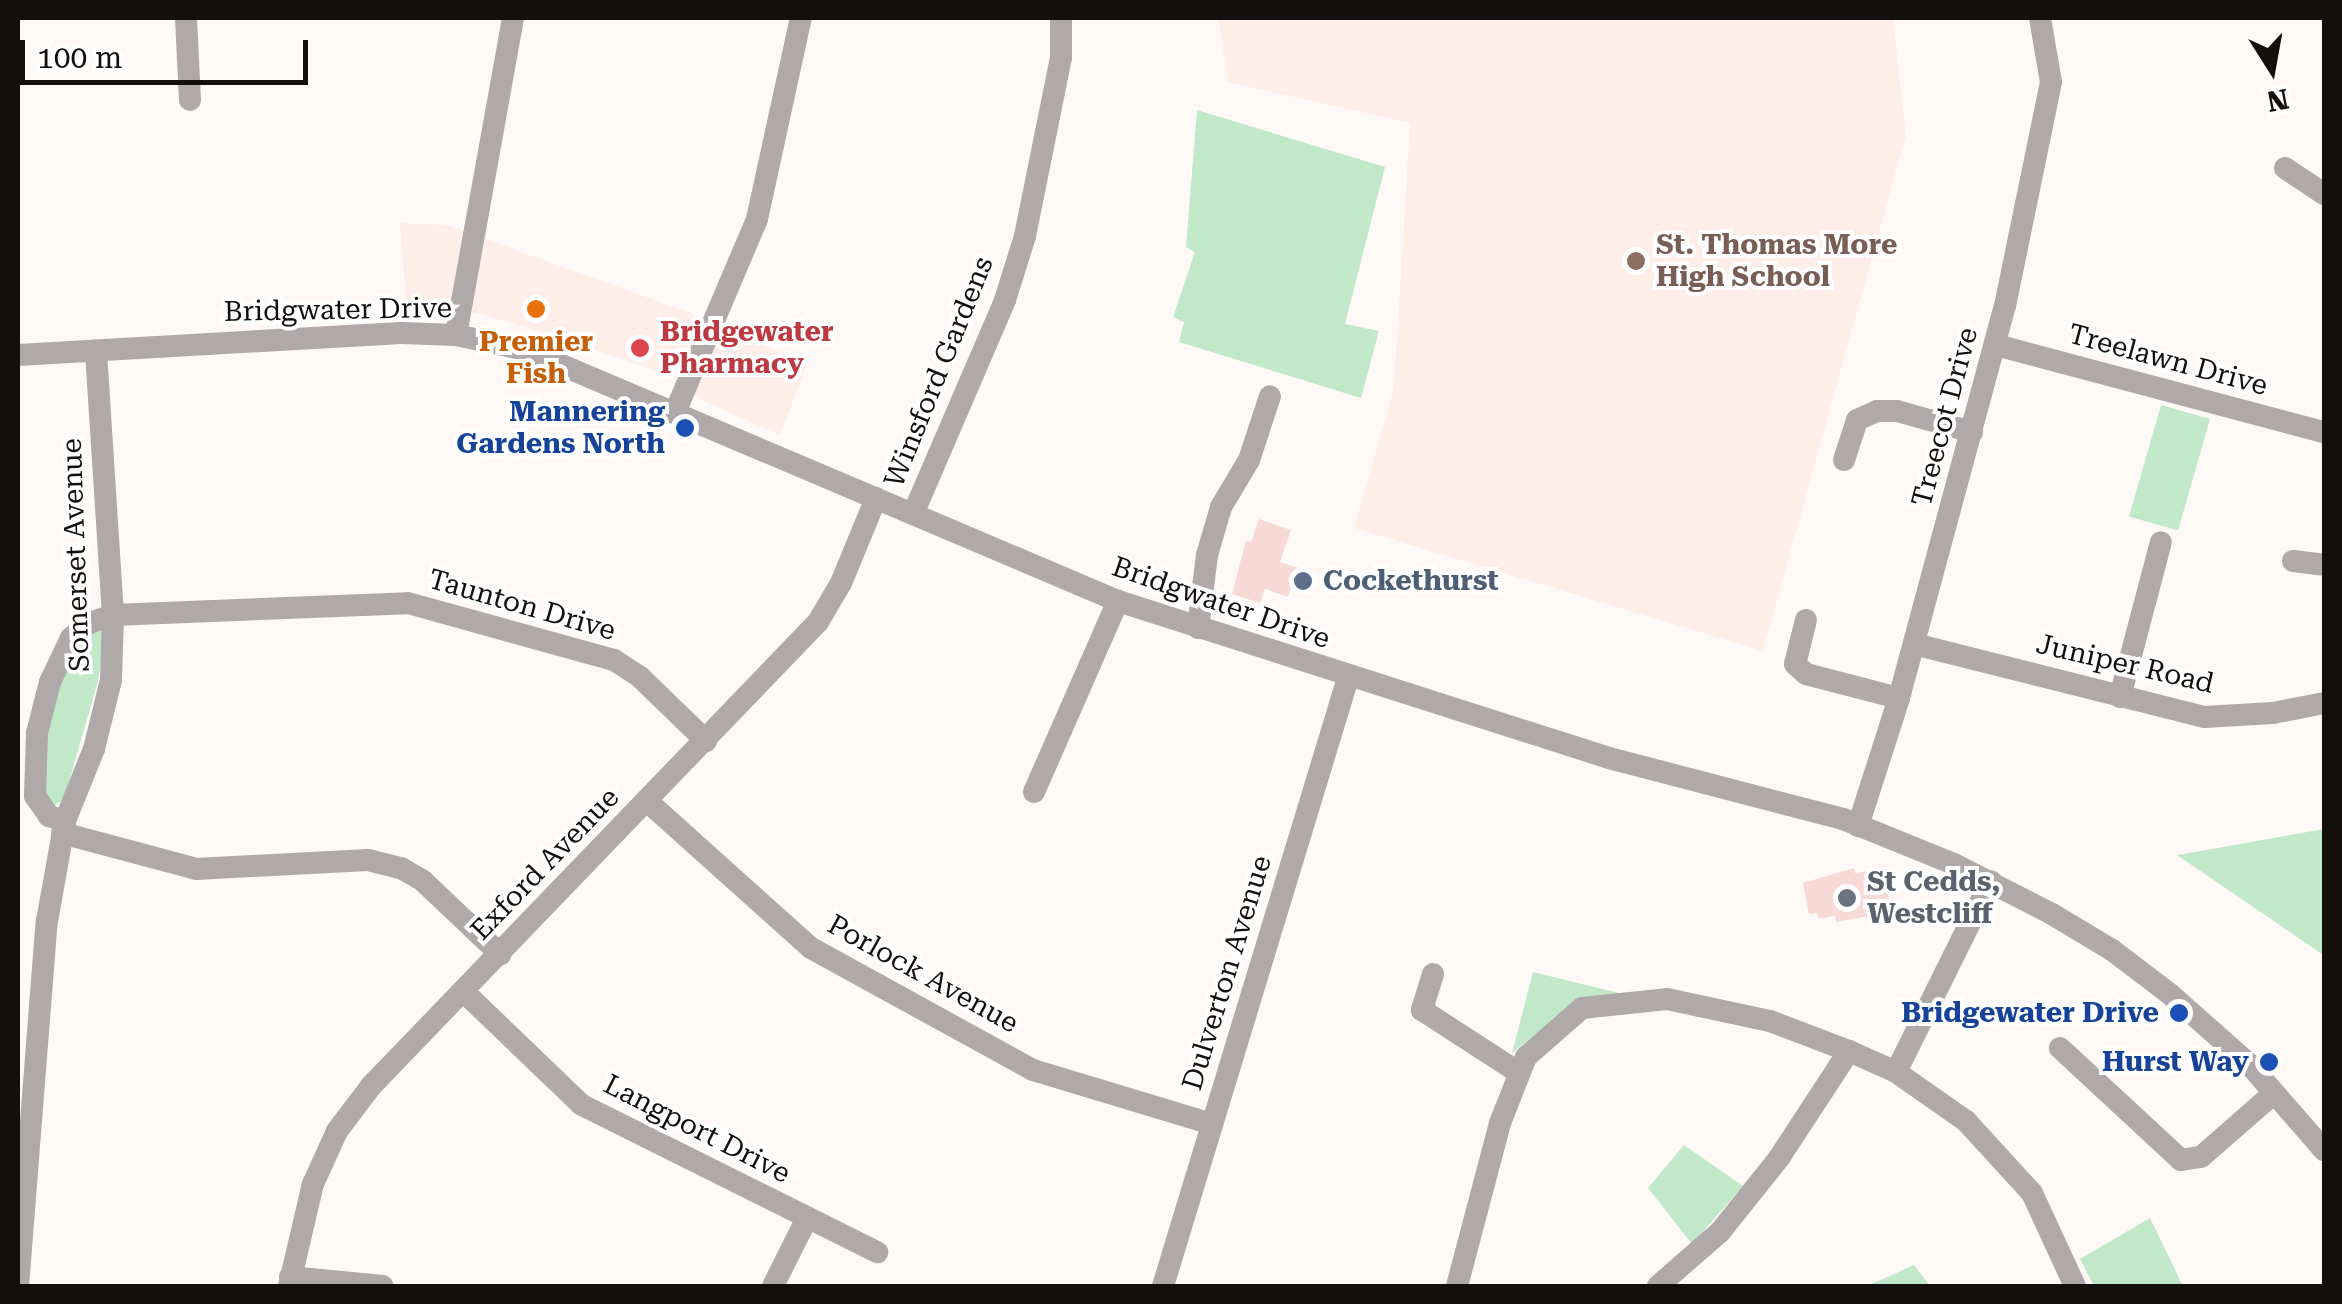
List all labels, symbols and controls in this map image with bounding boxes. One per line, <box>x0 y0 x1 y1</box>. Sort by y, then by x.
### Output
scale bar <box>25 20 312 82</box>
north arrow <box>2222 20 2322 120</box>
text: 100 m <box>37 40 122 75</box>
text: N <box>2264 82 2292 118</box>
place label: St. Thomas More High School <box>1656 228 1897 294</box>
marker: St. Thomas More High School <box>1625 250 1647 272</box>
street label: Winsford Gardens <box>877 252 1001 492</box>
street label: Bridgwater Drive <box>224 291 452 329</box>
marker: Premier Fish <box>525 298 547 320</box>
place label: Bridgewater Pharmacy <box>660 315 834 381</box>
street label: Treelawn Drive <box>2065 317 2271 403</box>
street label: Treecot Drive <box>1905 324 1985 510</box>
place label: Premier Fish <box>479 325 593 391</box>
marker: Bridgewater Pharmacy <box>629 337 651 359</box>
place label: Mannering Gardens North <box>456 395 665 461</box>
marker: Mannering Gardens North <box>674 417 696 439</box>
street label: Somerset Avenue <box>55 438 97 672</box>
street label: Bridgwater Drive <box>1108 550 1334 656</box>
street label: Taunton Drive <box>425 562 619 648</box>
place label: Cockethurst <box>1323 564 1499 598</box>
marker: Cockethurst <box>1292 570 1314 592</box>
street label: Juniper Road <box>2033 627 2217 701</box>
street label: Exford Avenue <box>464 781 626 947</box>
street label: Dulverton Avenue <box>1175 852 1279 1094</box>
place label: St Cedds, Westcliff <box>1867 865 2000 931</box>
marker: St Cedds, Westcliff <box>1836 887 1858 909</box>
street label: Porlock Avenue <box>822 908 1024 1040</box>
place label: Bridgewater Drive <box>1901 996 2159 1030</box>
marker: Bridgewater Drive <box>2168 1002 2190 1024</box>
place label: Hurst Way <box>2102 1045 2249 1079</box>
marker: Hurst Way <box>2258 1051 2280 1073</box>
street label: Langport Drive <box>598 1068 796 1190</box>

